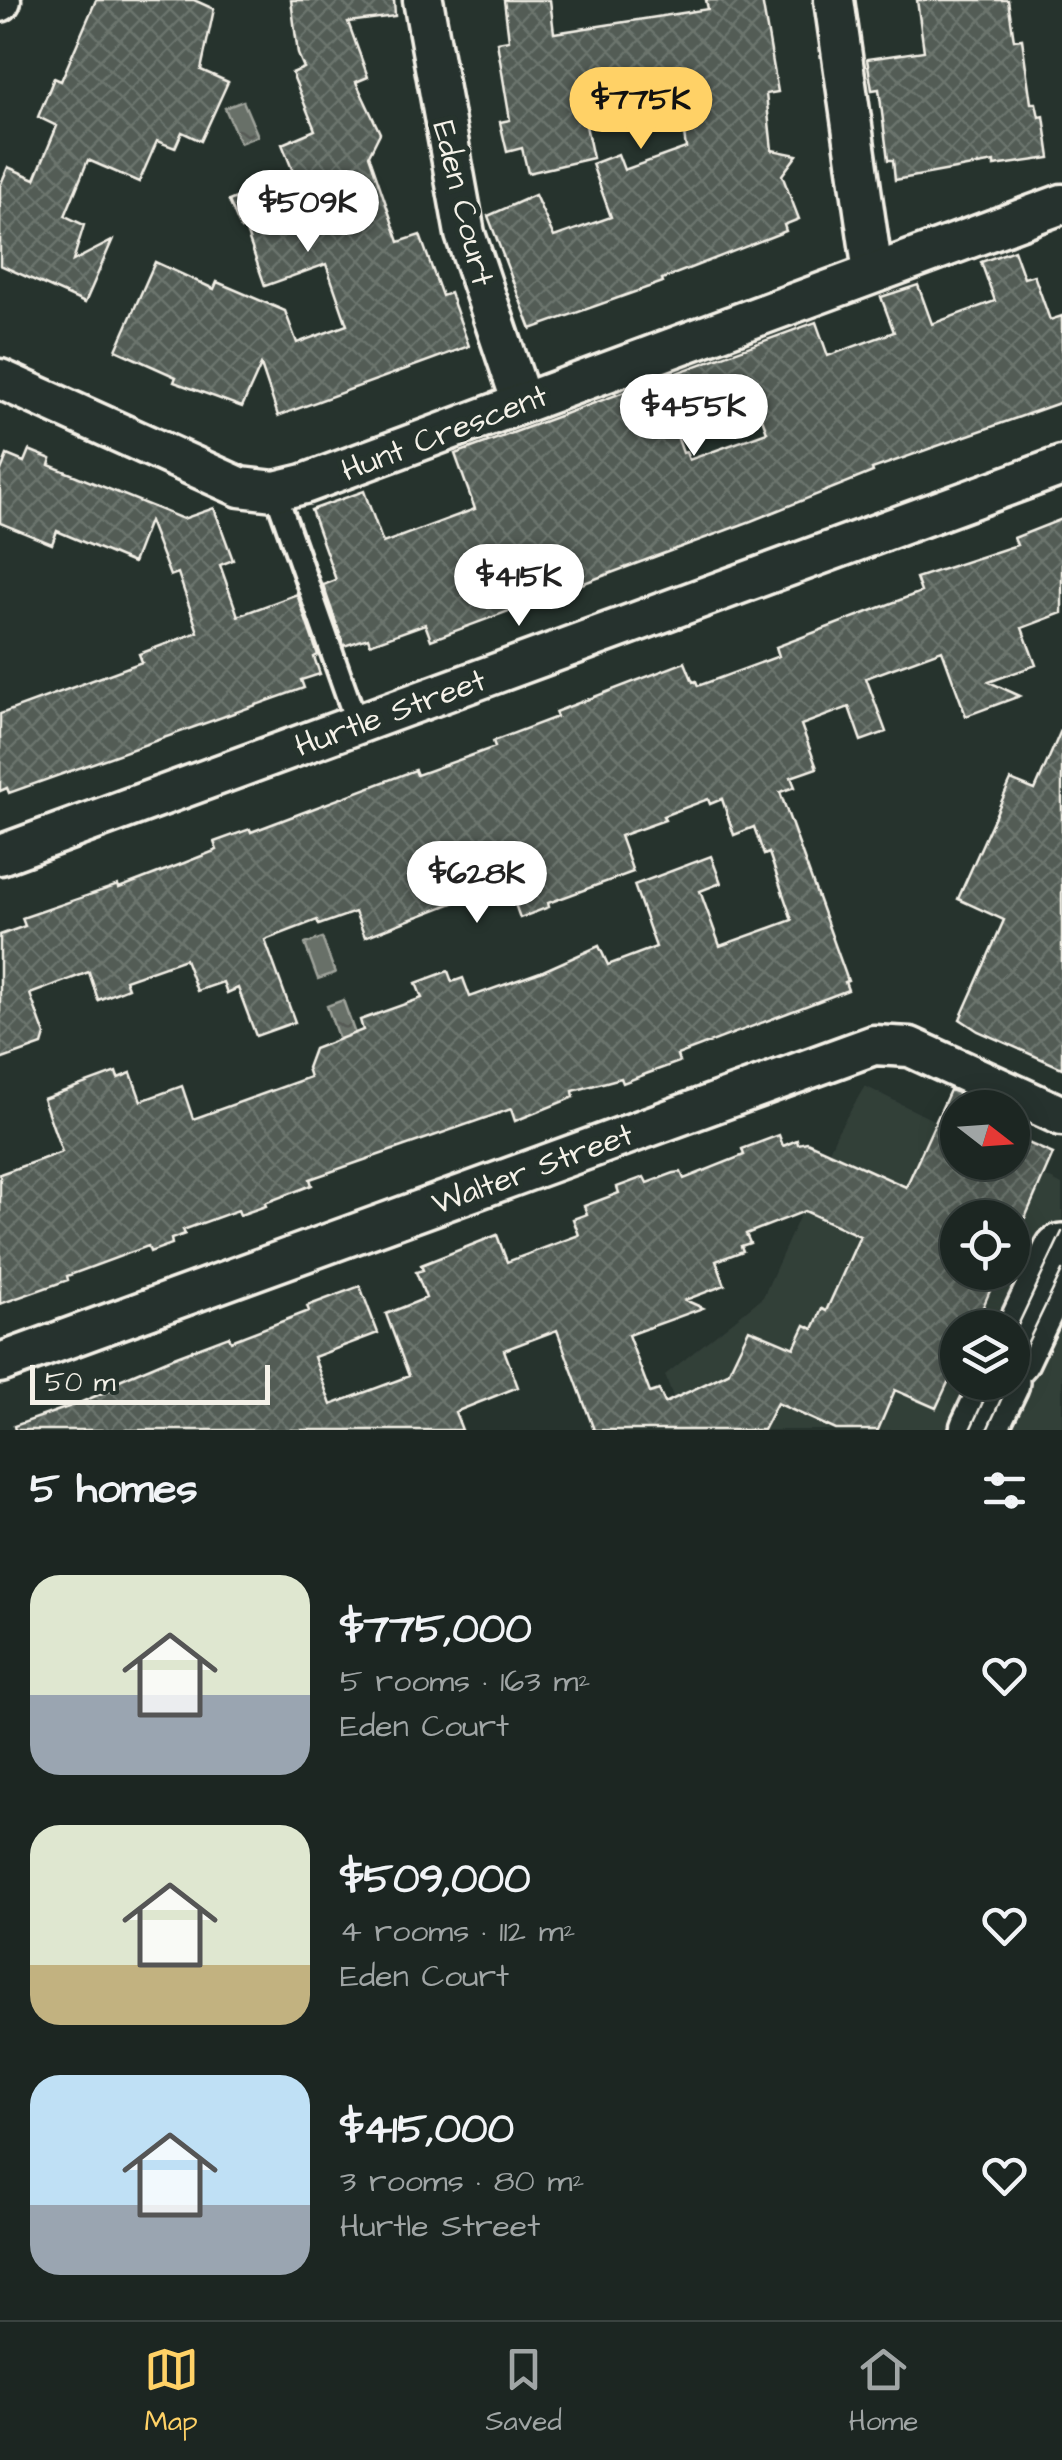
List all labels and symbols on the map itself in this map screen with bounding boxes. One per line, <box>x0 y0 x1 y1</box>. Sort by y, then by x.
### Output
pin: $775K <box>571 67 711 152</box>
street label: Eden Court <box>420 116 505 291</box>
pin: $509K <box>238 170 378 255</box>
street label: Hunt Crescent <box>335 373 554 493</box>
pin: $455K <box>624 374 764 459</box>
pin: $415K <box>449 544 589 629</box>
street label: Hurtle Street <box>289 658 492 769</box>
pin: $628K <box>407 841 547 926</box>
north arrow <box>940 1090 1030 1180</box>
street label: Walter Street <box>426 1112 639 1227</box>
scale bar <box>30 1360 270 1404</box>

